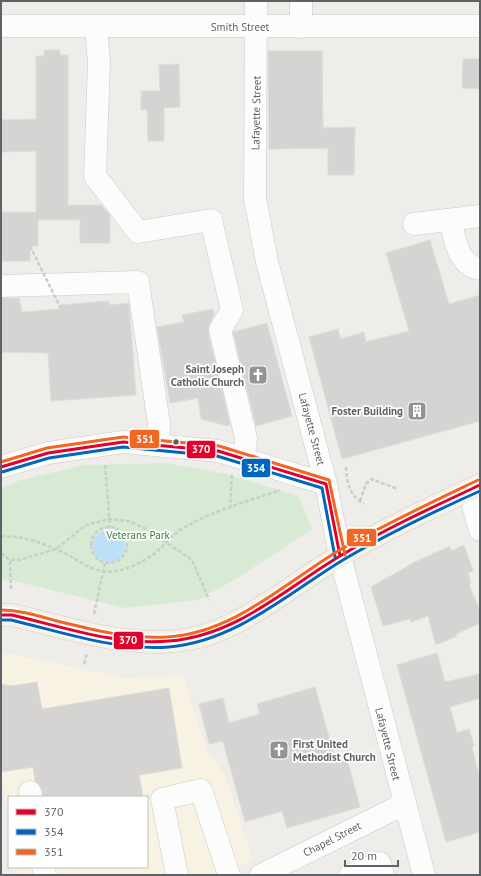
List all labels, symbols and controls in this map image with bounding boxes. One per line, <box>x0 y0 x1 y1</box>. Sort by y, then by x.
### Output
street label: Smith Street <box>211 20 270 34</box>
street label: Lafayette Street <box>248 75 264 150</box>
place label: Saint Joseph Catholic Church <box>171 362 244 389</box>
church icon: Saint Joseph Catholic Church <box>247 364 269 386</box>
street label: Lafayette Street <box>296 391 328 467</box>
building icon: Foster Building <box>406 400 428 422</box>
place label: Foster Building <box>331 404 403 418</box>
line badge: 351 <box>129 429 160 449</box>
text: 351 <box>136 432 154 446</box>
unlabelled marker <box>171 437 181 447</box>
line badge: 370 <box>186 440 216 459</box>
text: 370 <box>192 442 210 456</box>
line badge: 354 <box>241 458 271 478</box>
text: 354 <box>247 461 266 475</box>
park label: Veterans Park <box>105 528 170 542</box>
line badge: 351 <box>346 528 377 547</box>
text: 351 <box>353 531 371 545</box>
line badge: 370 <box>113 631 144 650</box>
text: 370 <box>119 633 137 647</box>
street label: Lafayette Street <box>372 706 404 782</box>
place label: First United Methodist Church <box>293 737 376 764</box>
church icon: First United Methodist Church <box>268 739 290 761</box>
legend <box>8 796 148 868</box>
text: 370 <box>44 804 64 819</box>
street label: Chapel Street <box>301 818 364 860</box>
text: 354 <box>44 824 64 839</box>
scale bar <box>345 842 398 868</box>
text: 351 <box>44 844 64 859</box>
text: 20 m <box>351 848 377 863</box>

